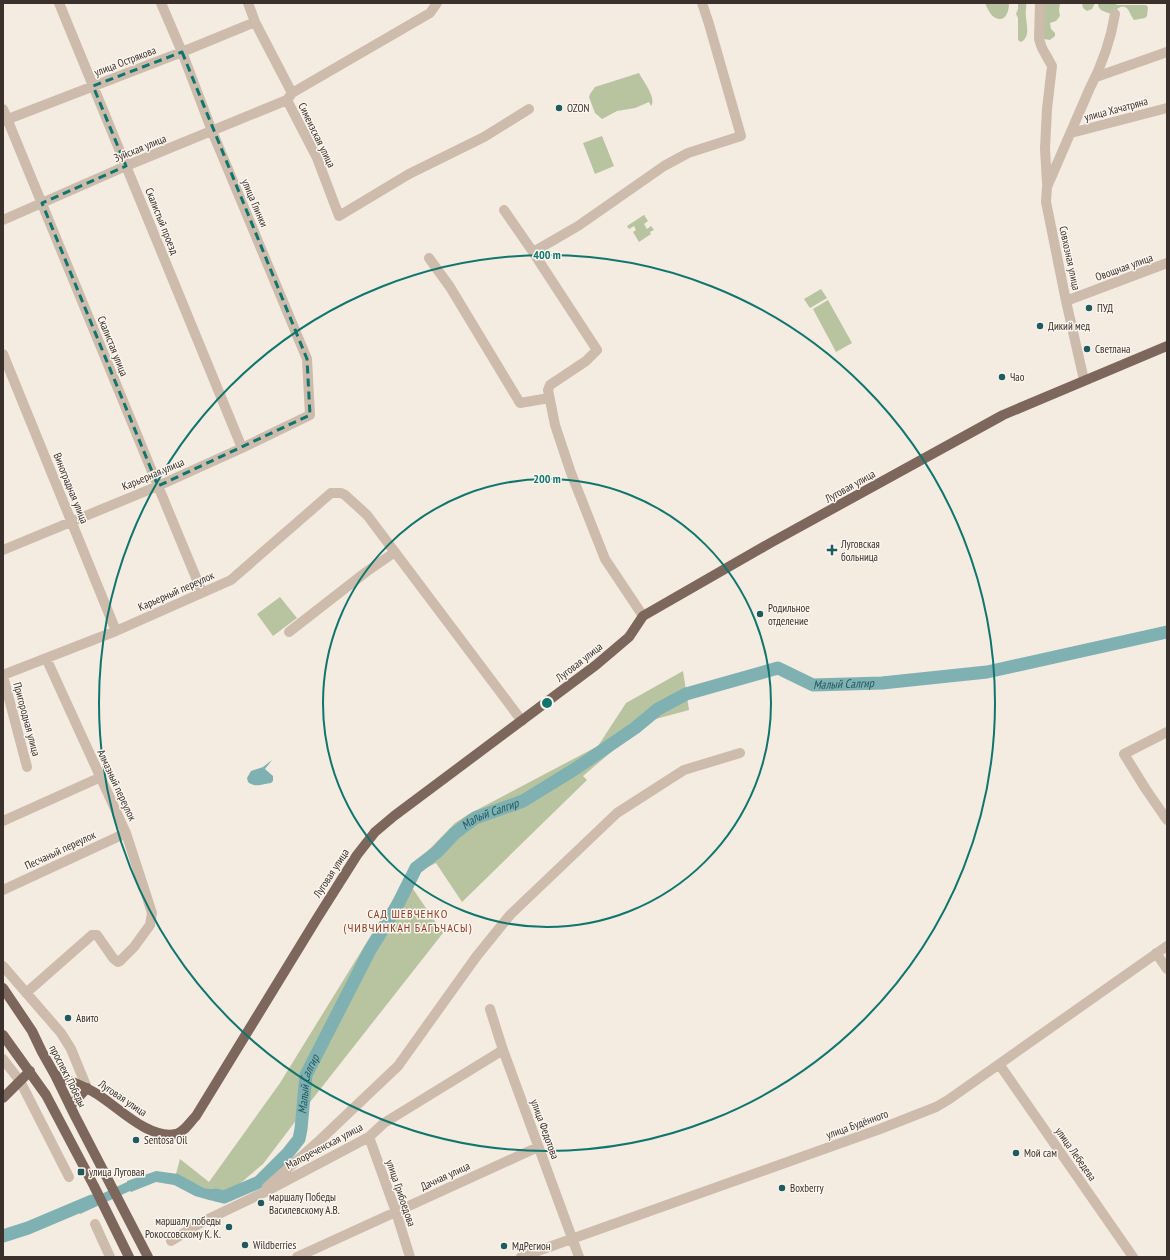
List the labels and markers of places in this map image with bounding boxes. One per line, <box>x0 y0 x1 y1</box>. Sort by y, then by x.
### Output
place label: OZON <box>567 101 589 115</box>
marker: OZON <box>554 103 564 113</box>
place label: ПУД <box>1097 301 1113 315</box>
marker: ПУД <box>1084 303 1094 313</box>
place label: Дикий мед <box>1048 319 1090 333</box>
marker: Дикий мед <box>1035 321 1045 331</box>
place label: Светлана <box>1095 342 1130 356</box>
marker: Светлана <box>1082 344 1092 354</box>
place label: Чао <box>1010 370 1025 384</box>
marker: Чао <box>997 372 1007 382</box>
place label: Луговская больница <box>840 537 880 564</box>
marker: Луговская больница <box>826 544 838 556</box>
place label: Родильное отделение <box>768 601 810 628</box>
marker: Родильное отделение <box>755 609 765 619</box>
centre of rings <box>540 696 554 710</box>
place label: Авито <box>76 1011 99 1025</box>
marker: Авито <box>63 1013 73 1023</box>
place label: Sentosa Oil <box>144 1133 188 1147</box>
marker: Sentosa Oil <box>131 1135 141 1145</box>
place label: Мой сам <box>1024 1146 1057 1160</box>
marker: Мой сам <box>1011 1148 1021 1158</box>
place label: улица Луговая <box>89 1165 145 1179</box>
marker: улица Луговая <box>76 1167 86 1177</box>
place label: Boxberry <box>790 1181 825 1195</box>
marker: Boxberry <box>777 1183 787 1193</box>
place label: маршалу Победы Василевскому А.В. <box>269 1190 340 1217</box>
marker: маршалу Победы Василевскому А.В. <box>256 1198 266 1208</box>
place label: маршалу победы Рокоссовскому К. К. <box>145 1214 221 1241</box>
marker: маршалу победы Рокоссовскому К. К. <box>224 1222 234 1232</box>
place label: Wildberries <box>253 1238 296 1252</box>
place label: МдРегион <box>512 1239 551 1253</box>
marker: Wildberries <box>240 1240 250 1250</box>
marker: МдРегион <box>499 1241 509 1251</box>

